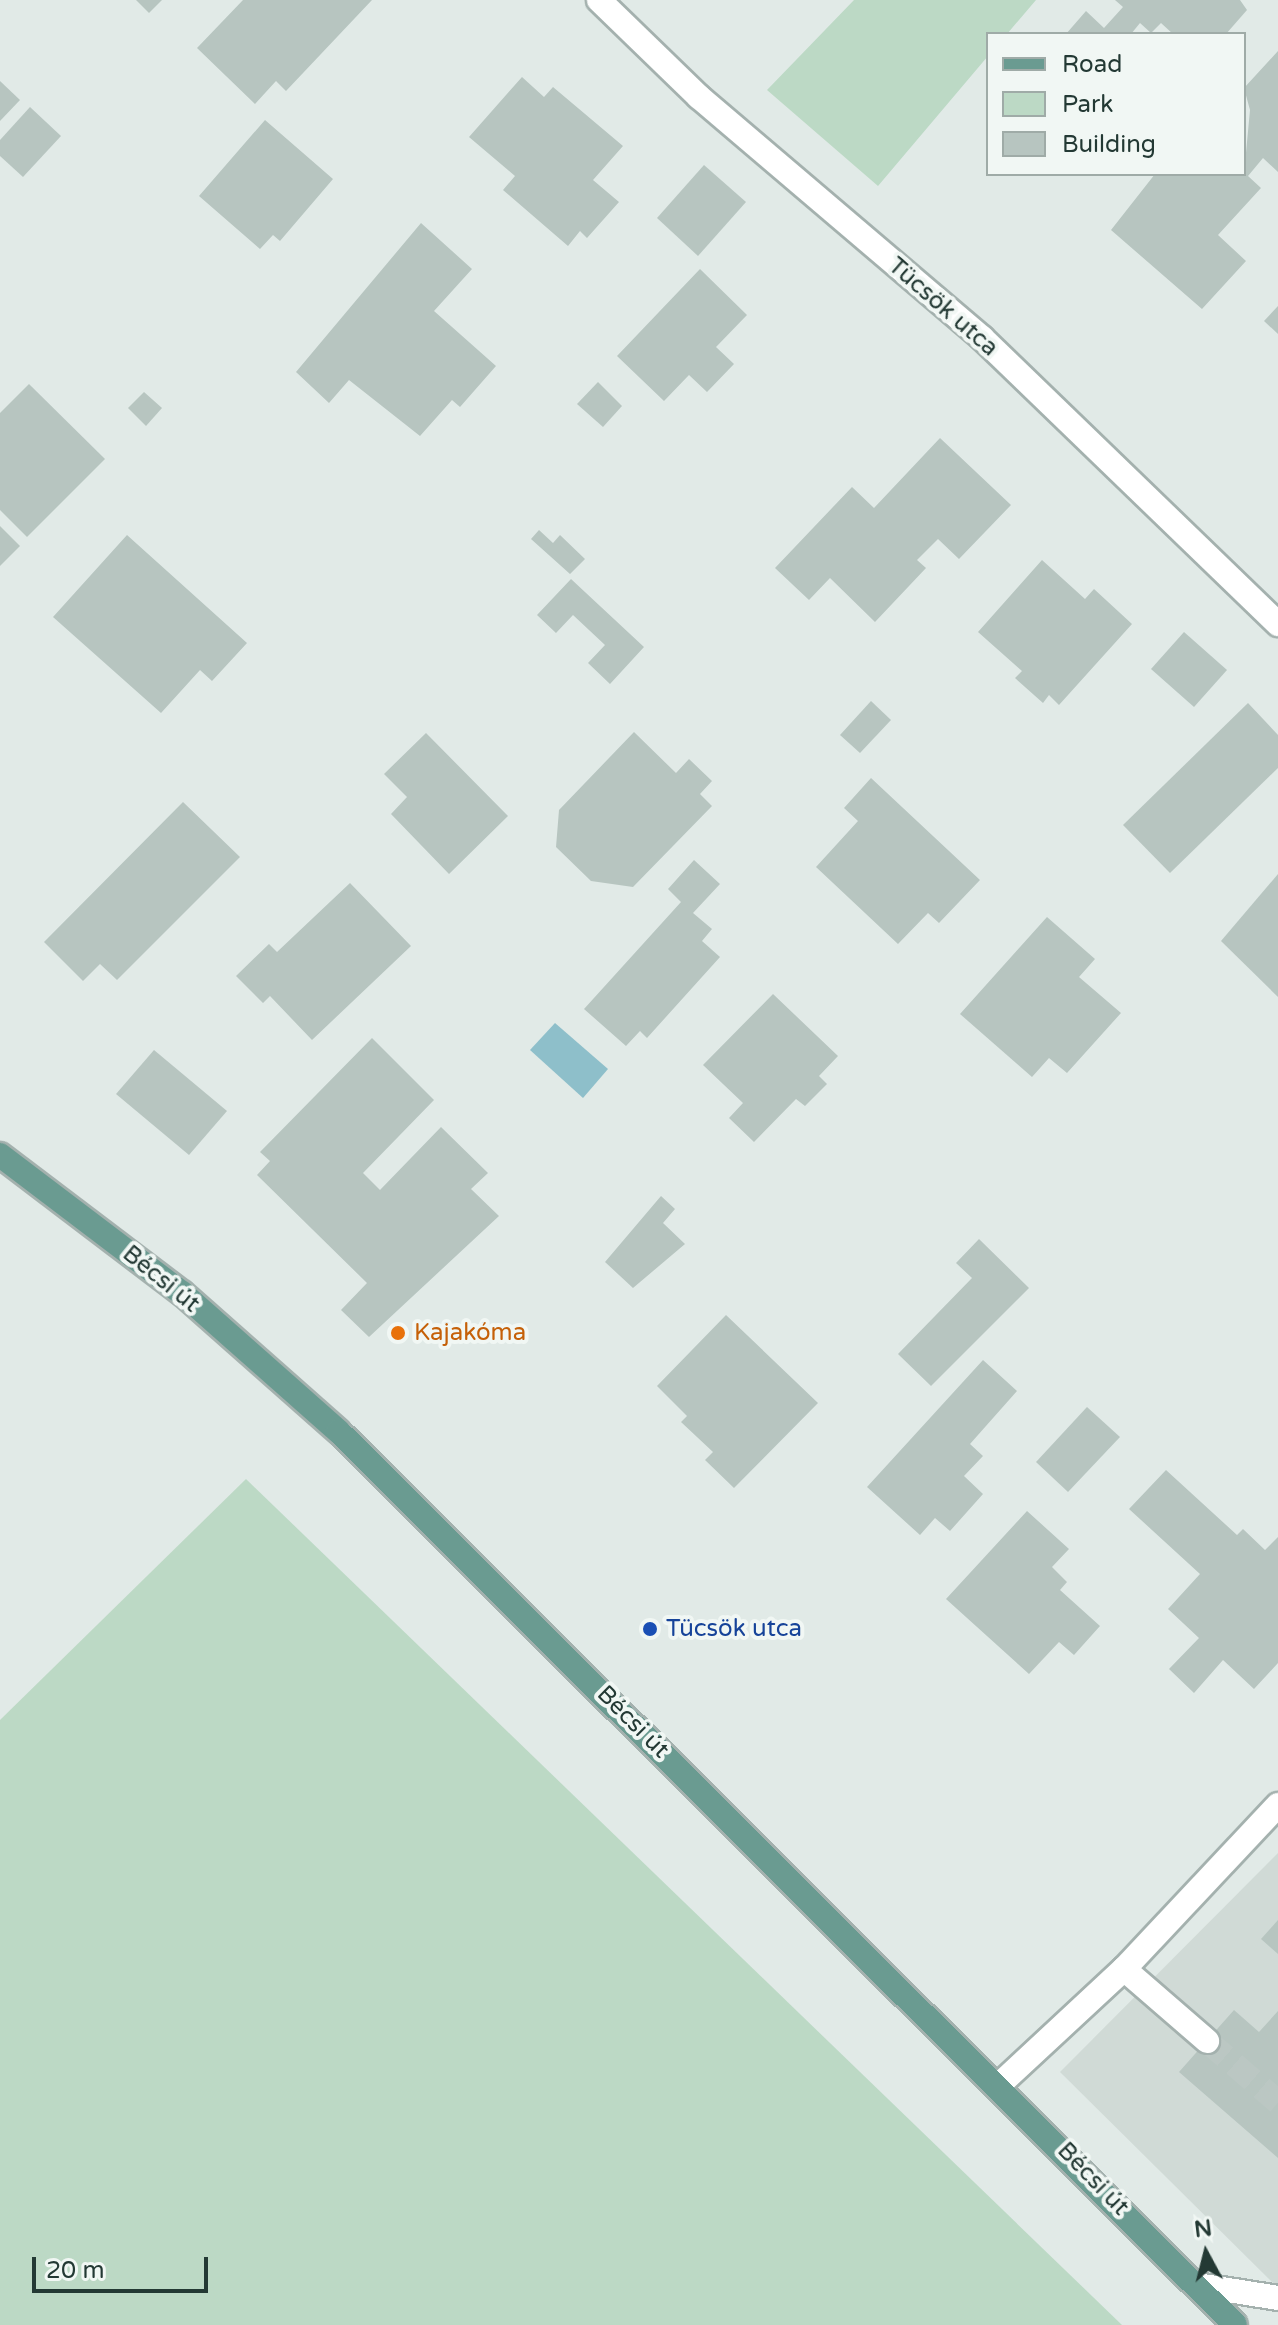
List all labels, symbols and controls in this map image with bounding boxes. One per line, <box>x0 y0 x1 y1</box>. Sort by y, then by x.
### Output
legend <box>986 32 1246 176</box>
text: Road <box>1062 50 1122 79</box>
text: Park <box>1062 90 1113 119</box>
text: Building <box>1062 130 1156 159</box>
street label: Tücsök utca <box>882 252 1004 362</box>
street label: Bécsi út <box>117 1239 205 1319</box>
place label: Kajakóma <box>414 1319 526 1347</box>
marker: Kajakóma <box>389 1324 407 1342</box>
place label: Tücsök utca <box>666 1615 802 1643</box>
marker: Tücsök utca <box>641 1620 659 1638</box>
street label: Bécsi út <box>591 1680 675 1764</box>
street label: Bécsi út <box>1051 2136 1135 2222</box>
north arrow <box>1166 2213 1246 2293</box>
text: N <box>1193 2215 1213 2243</box>
scale bar <box>36 2241 212 2291</box>
text: 20 m <box>46 2256 104 2285</box>

